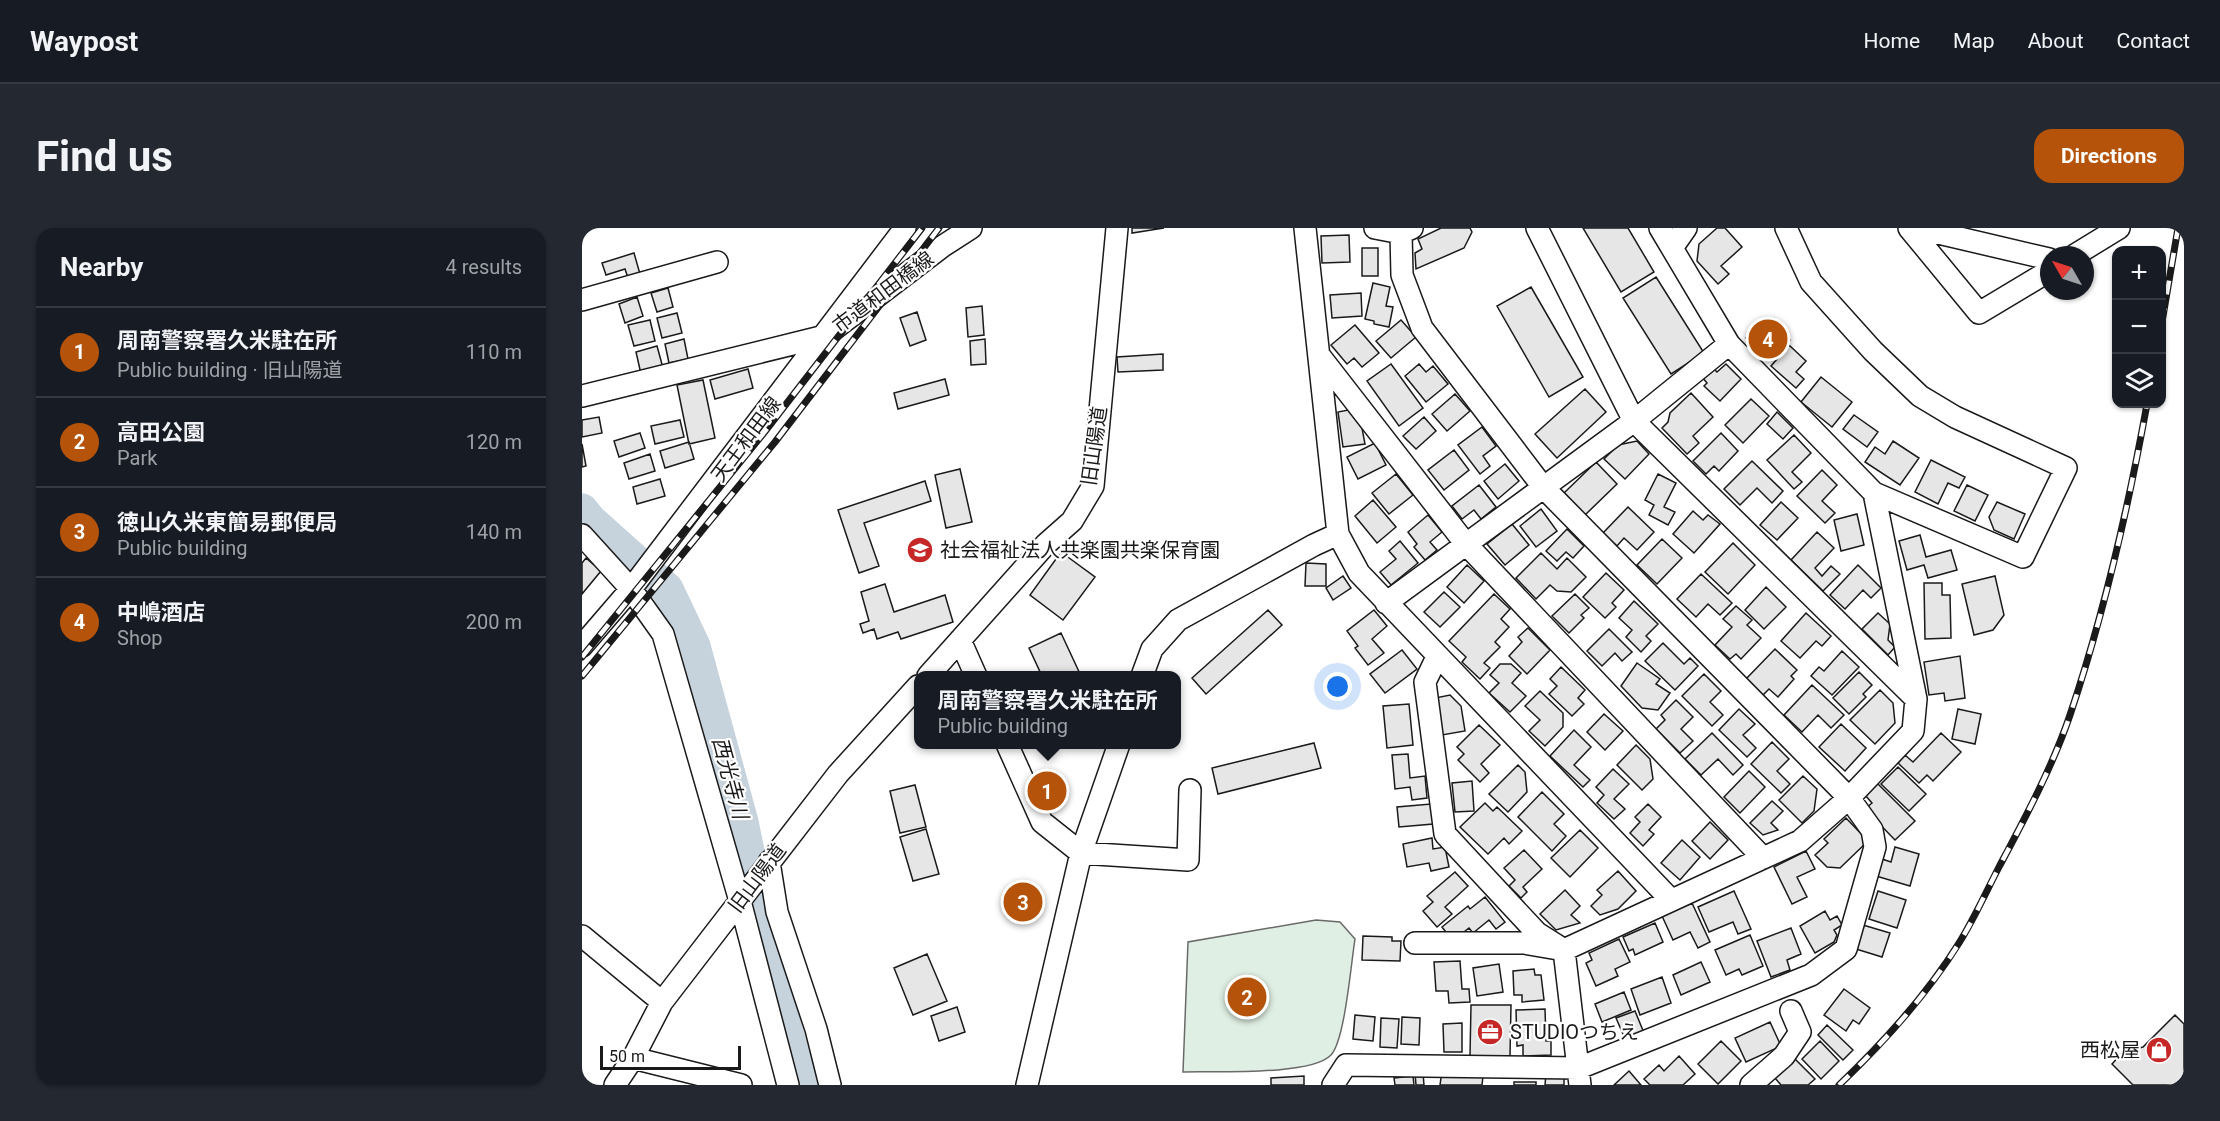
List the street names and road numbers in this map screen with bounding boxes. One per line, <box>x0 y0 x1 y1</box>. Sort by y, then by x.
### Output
street label: 市道和田橋線 <box>828 246 938 338</box>
street label: 天王和田線 <box>706 392 786 486</box>
street label: 旧山陽道 <box>1077 405 1111 487</box>
street label: 旧山陽道 <box>723 839 791 917</box>

